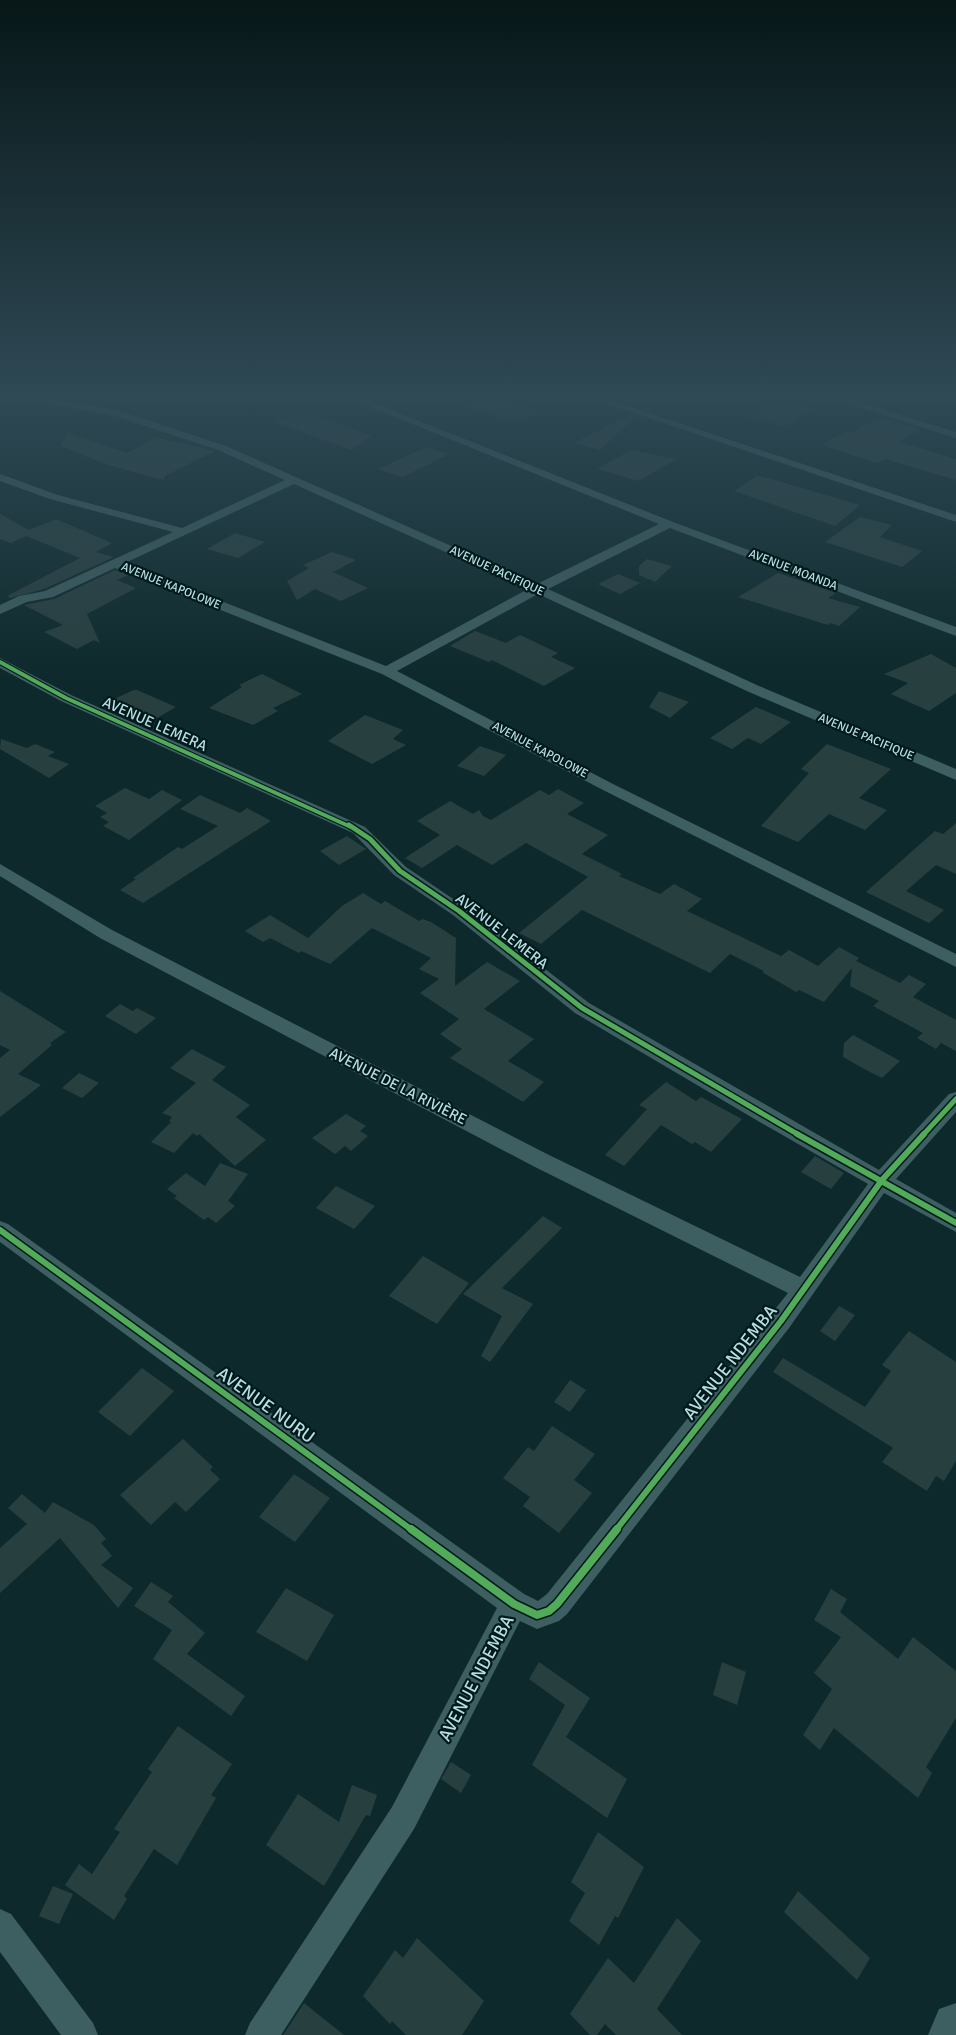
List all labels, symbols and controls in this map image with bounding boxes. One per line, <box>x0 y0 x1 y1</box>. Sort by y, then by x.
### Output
street label: AVENUE PACIFIQUE <box>447 543 547 600</box>
street label: AVENUE MOANDA <box>746 546 840 594</box>
street label: AVENUE KAPOLOWE <box>119 559 223 613</box>
street label: AVENUE LEMERA <box>100 693 210 755</box>
street label: AVENUE PACIFIQUE <box>816 710 916 764</box>
street label: AVENUE KAPOLOWE <box>490 718 591 782</box>
street label: AVENUE LEMERA <box>452 889 552 973</box>
street label: AVENUE DE LA RIVIÈRE <box>326 1043 470 1128</box>
street label: AVENUE NDEMBA <box>678 1300 782 1424</box>
street label: AVENUE NURU <box>213 1362 319 1448</box>
street label: AVENUE NDEMBA <box>434 1611 518 1745</box>

